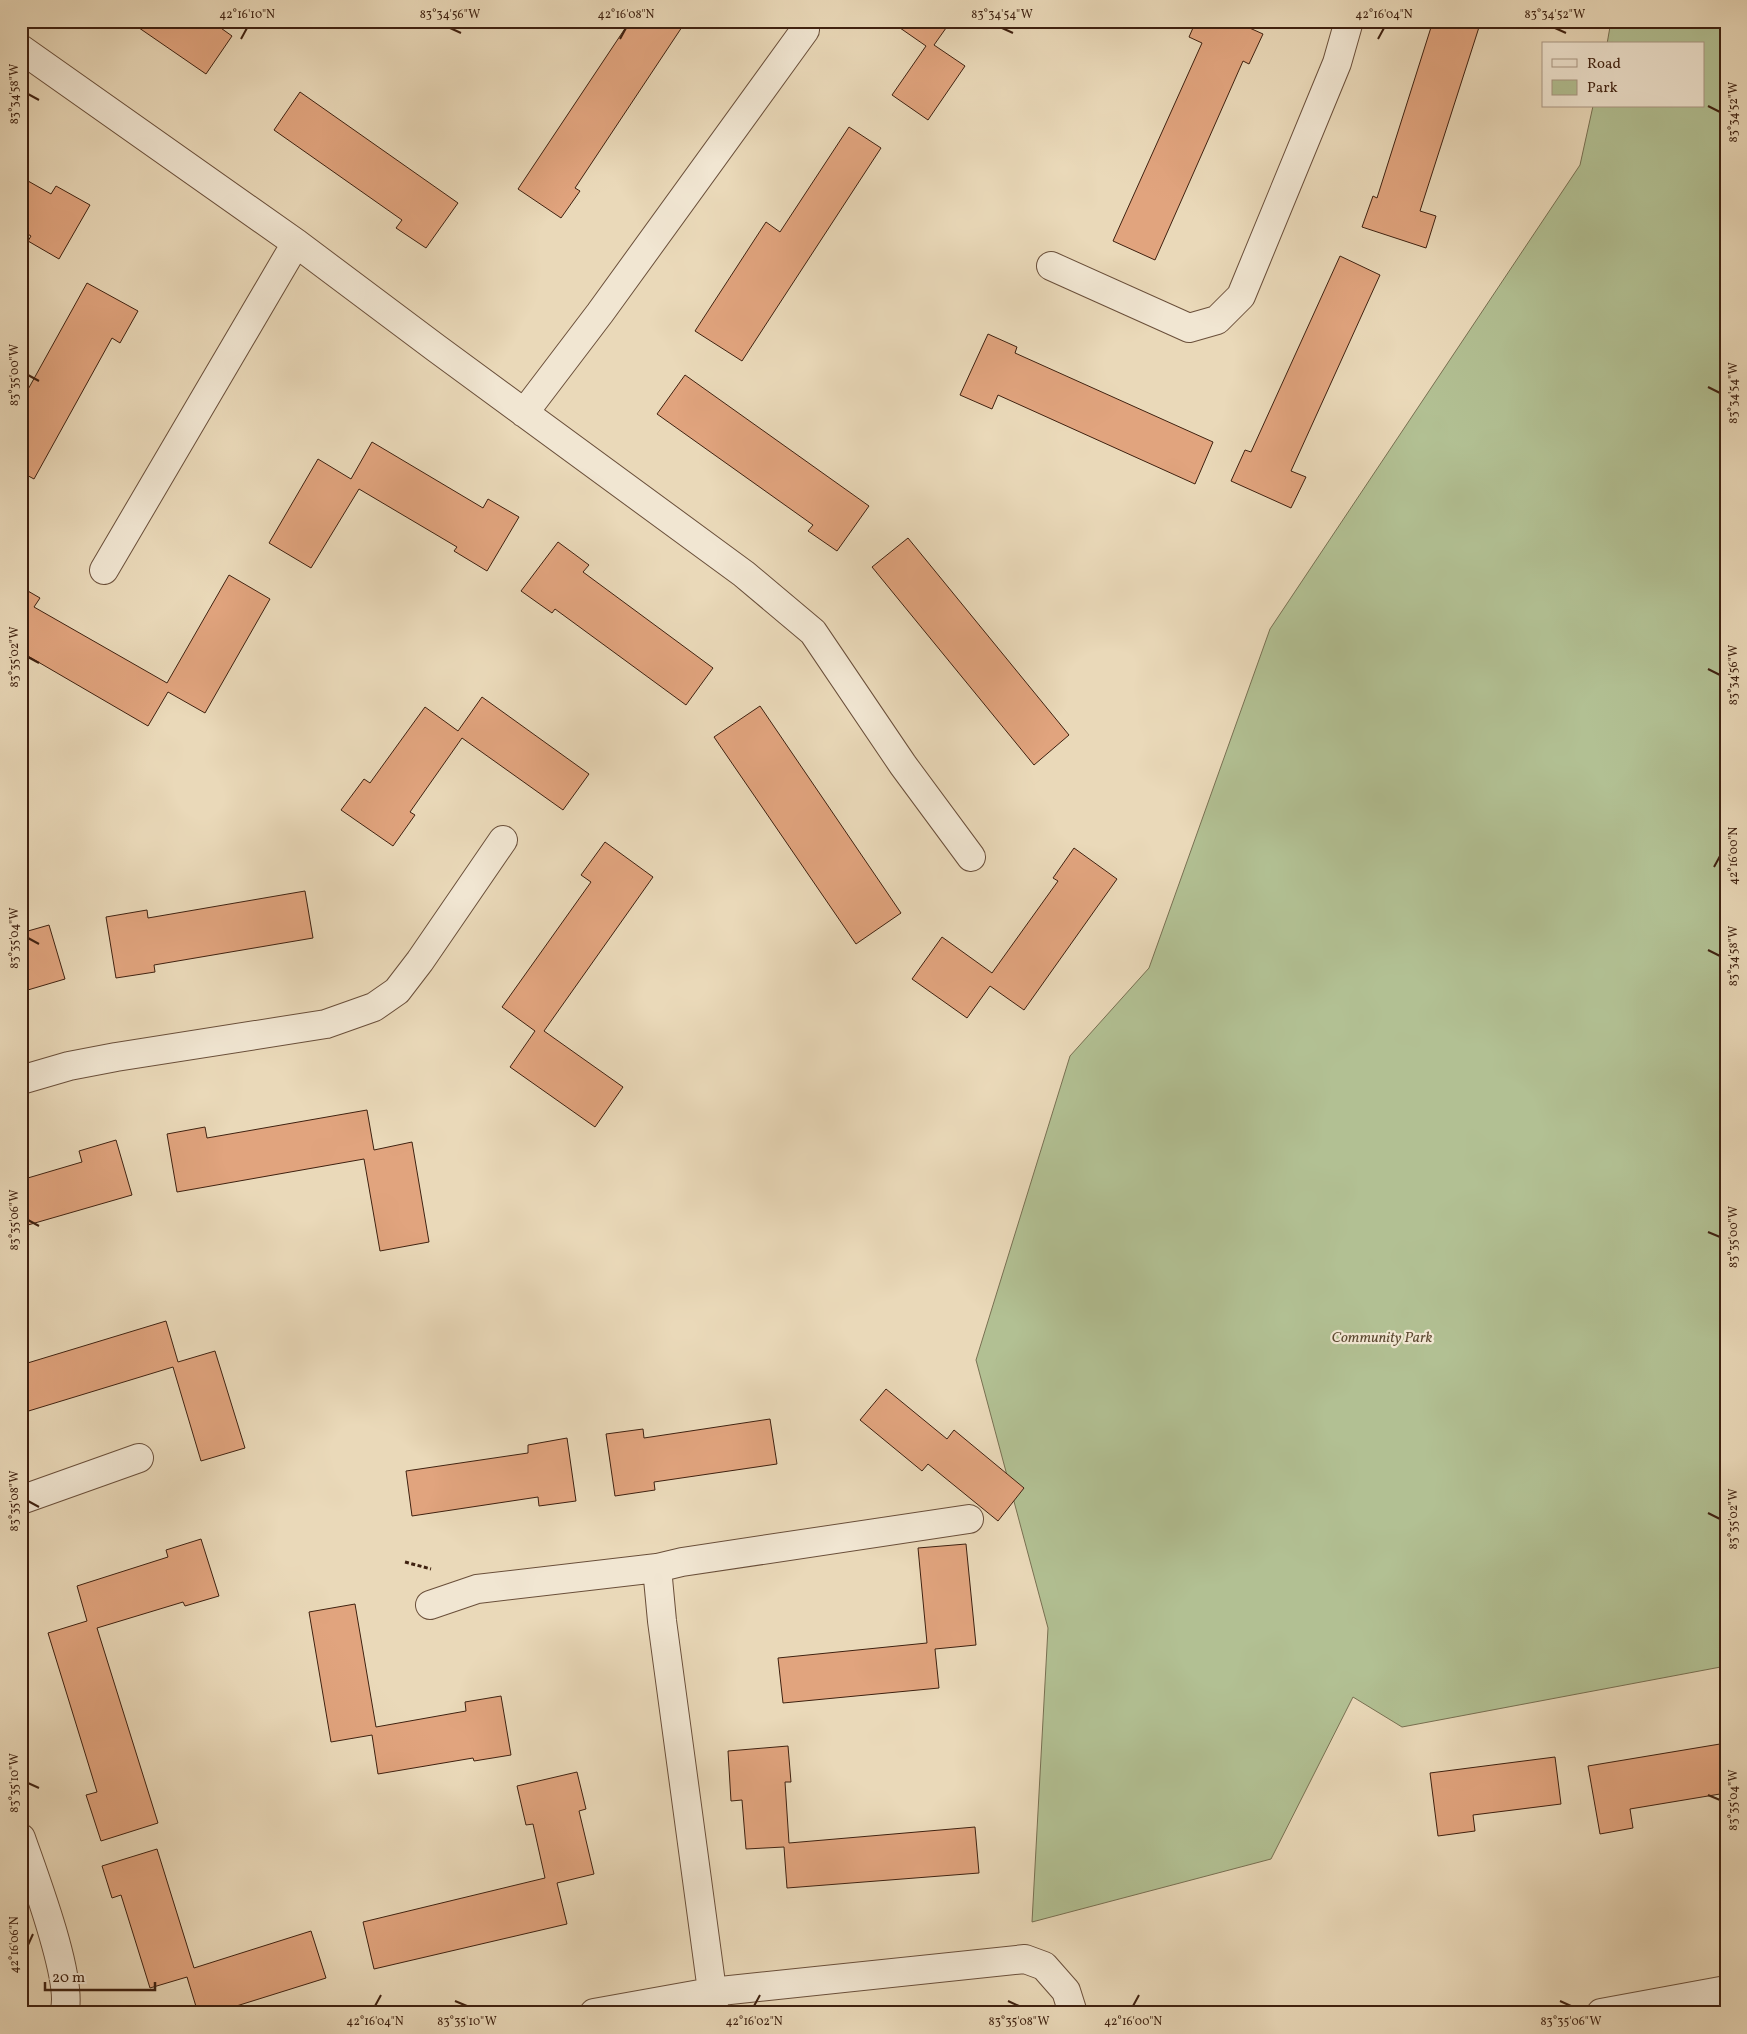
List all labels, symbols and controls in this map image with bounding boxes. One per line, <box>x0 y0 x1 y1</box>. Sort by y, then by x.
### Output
text: 42°16'10"N <box>219 7 275 23</box>
text: 83°34'56"W <box>420 7 480 23</box>
text: 42°16'08"N <box>597 7 655 23</box>
text: 83°34'54"W <box>971 7 1033 23</box>
text: 42°16'04"N <box>1355 7 1413 23</box>
text: 83°34'52"W <box>1525 7 1585 23</box>
legend <box>1542 42 1704 108</box>
text: Road <box>1587 54 1621 75</box>
text: 83°34'58"W <box>7 64 23 124</box>
text: Park <box>1587 78 1618 99</box>
text: 83°34'52"W <box>1726 82 1742 142</box>
text: 83°35'00"W <box>7 344 23 406</box>
text: 83°34'54"W <box>1726 362 1742 424</box>
text: 83°35'02"W <box>7 627 23 687</box>
text: 83°34'56"W <box>1726 645 1742 705</box>
text: 42°16'00"N <box>1726 827 1742 885</box>
text: 83°35'04"W <box>7 907 23 969</box>
text: 83°34'58"W <box>1726 926 1742 986</box>
text: 83°35'06"W <box>7 1190 23 1251</box>
text: 83°35'00"W <box>1726 1206 1742 1268</box>
park label: Community Park <box>1331 1328 1433 1349</box>
text: 83°35'08"W <box>7 1471 23 1531</box>
text: 83°35'02"W <box>1726 1489 1742 1549</box>
text: 83°35'10"W <box>7 1753 23 1813</box>
text: 83°35'04"W <box>1726 1769 1742 1831</box>
text: 42°16'06"N <box>7 1916 23 1974</box>
scale bar <box>45 1959 155 1991</box>
text: 20 m <box>52 1968 85 1989</box>
text: 42°16'04"N <box>346 2014 404 2030</box>
text: 83°35'10"W <box>437 2014 497 2030</box>
text: 42°16'02"N <box>725 2014 783 2030</box>
text: 83°35'08"W <box>989 2014 1049 2030</box>
text: 42°16'00"N <box>1104 2014 1162 2030</box>
text: 83°35'06"W <box>1541 2014 1602 2030</box>

